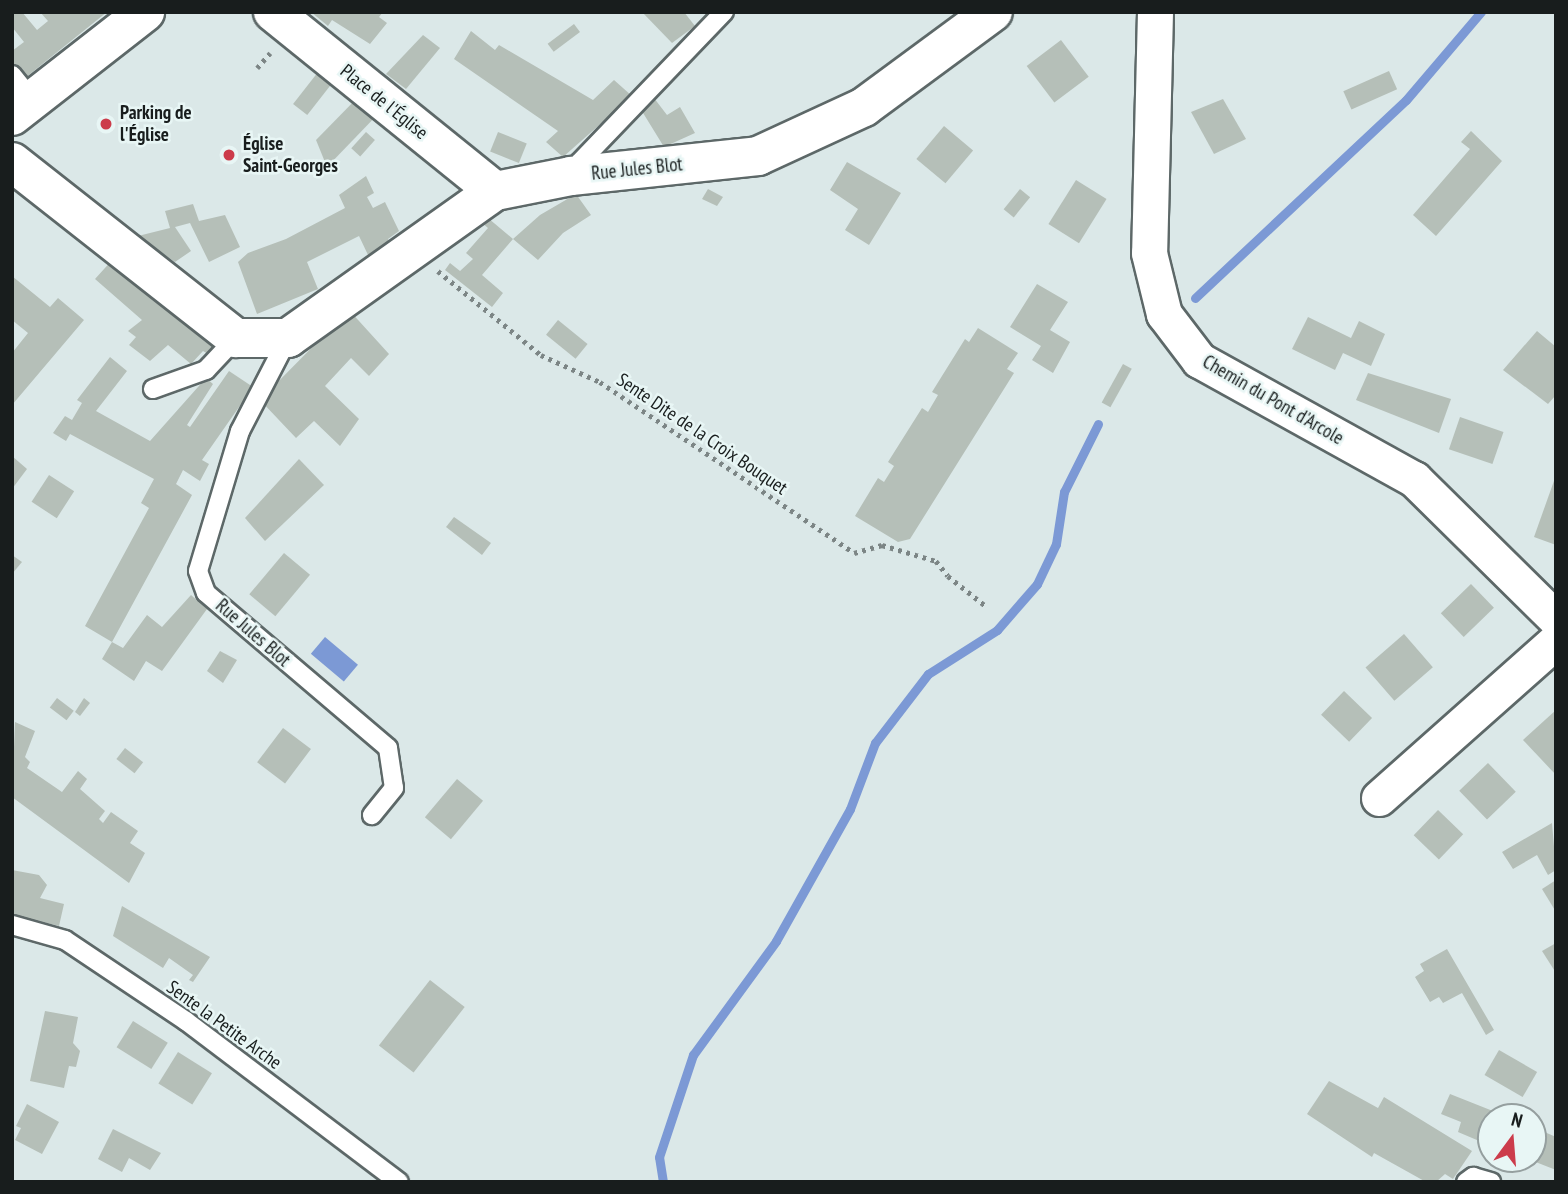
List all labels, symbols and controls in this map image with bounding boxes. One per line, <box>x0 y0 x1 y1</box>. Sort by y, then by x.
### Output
street label: Place de l'Église <box>336 60 432 144</box>
place label: Parking de l'Église <box>120 102 192 146</box>
marker: Parking de l'Église <box>98 116 114 132</box>
place label: Église Saint-Georges <box>243 133 338 177</box>
marker: Église Saint-Georges <box>221 147 237 163</box>
street label: Rue Jules Blot <box>590 153 684 185</box>
street label: Chemin du Pont d'Arcole <box>1198 350 1348 450</box>
street label: Sente Dite de la Croix Bouquet <box>612 368 792 500</box>
street label: Rue Jules Blot <box>211 594 295 672</box>
street label: Sente la Petite Arche <box>162 976 286 1074</box>
north arrow <box>1477 1103 1547 1173</box>
text: N <box>1509 1107 1525 1133</box>

